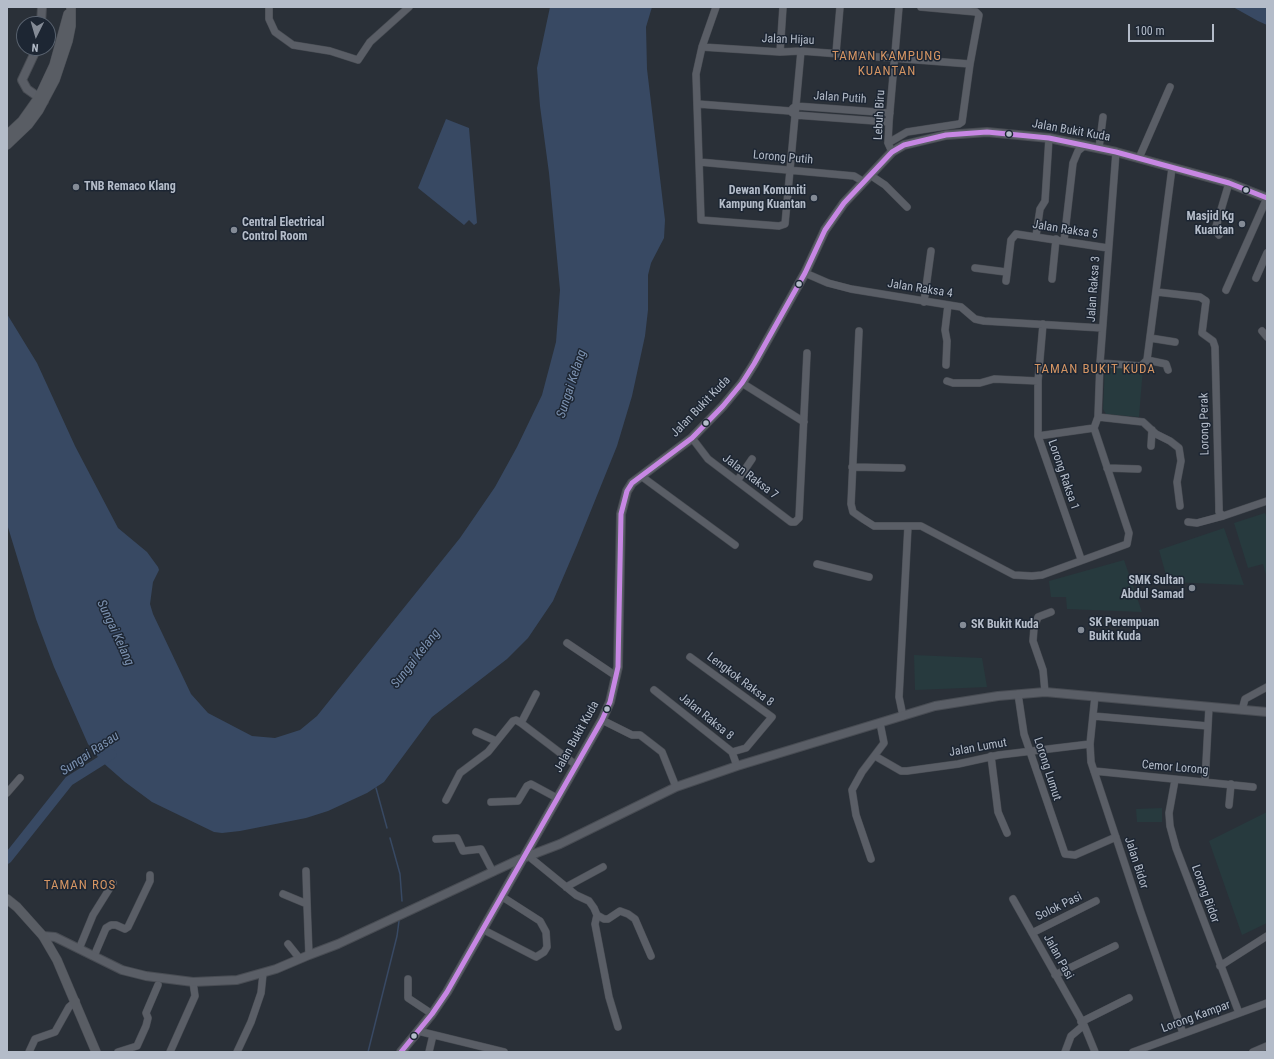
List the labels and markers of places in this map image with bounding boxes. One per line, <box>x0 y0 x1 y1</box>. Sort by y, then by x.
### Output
unlabelled marker <box>1004 129 1014 139</box>
place label: TNB Remaco Klang <box>84 180 176 194</box>
marker: TNB Remaco Klang <box>71 182 81 192</box>
place label: Dewan Komuniti Kampung Kuantan <box>719 184 806 212</box>
unlabelled marker <box>1241 185 1251 195</box>
marker: Dewan Komuniti Kampung Kuantan <box>809 193 819 203</box>
place label: Masjid Kg Kuantan <box>1187 210 1234 238</box>
place label: Central Electrical Control Room <box>242 216 324 244</box>
marker: Masjid Kg Kuantan <box>1237 219 1247 229</box>
marker: Central Electrical Control Room <box>229 225 239 235</box>
unlabelled marker <box>794 279 804 289</box>
unlabelled marker <box>701 418 711 428</box>
place label: SMK Sultan Abdul Samad <box>1121 574 1184 602</box>
marker: SMK Sultan Abdul Samad <box>1187 583 1197 593</box>
place label: SK Perempuan Bukit Kuda <box>1089 616 1159 644</box>
place label: SK Bukit Kuda <box>971 618 1039 632</box>
marker: SK Bukit Kuda <box>958 620 968 630</box>
marker: SK Perempuan Bukit Kuda <box>1076 625 1086 635</box>
unlabelled marker <box>602 704 612 714</box>
unlabelled marker <box>409 1031 419 1041</box>

